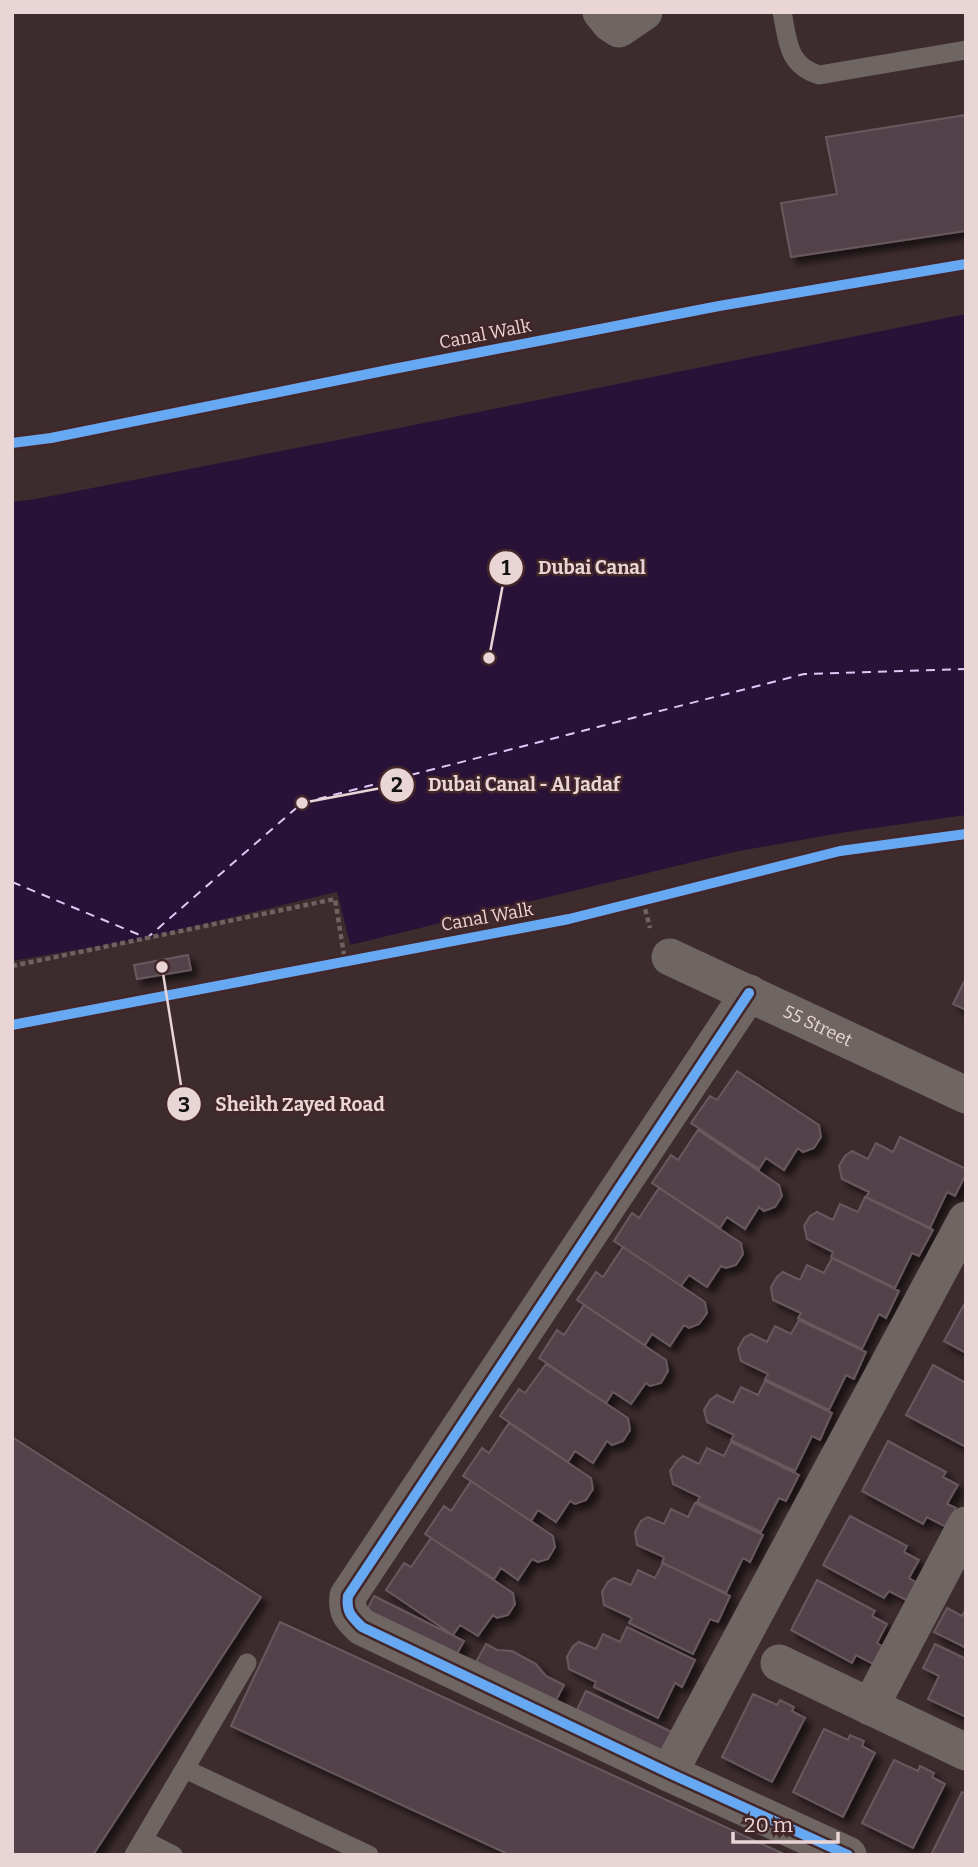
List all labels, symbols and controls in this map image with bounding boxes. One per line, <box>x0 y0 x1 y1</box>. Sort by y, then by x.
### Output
street label: Canal Walk <box>437 314 534 354</box>
callout: Dubai Canal <box>489 548 660 588</box>
text: 1 <box>501 555 511 581</box>
text: Dubai Canal <box>538 556 646 579</box>
callout: Dubai Canal - Al Jadaf <box>379 765 634 805</box>
text: 2 <box>391 772 403 798</box>
text: Dubai Canal - Al Jadaf <box>428 773 622 796</box>
street label: Canal Walk <box>439 898 536 936</box>
street label: 55 Street <box>780 1000 856 1052</box>
callout: Sheikh Zayed Road <box>166 1084 399 1124</box>
text: 3 <box>178 1092 190 1118</box>
text: Sheikh Zayed Road <box>215 1093 385 1116</box>
scale bar <box>733 1800 838 1844</box>
text: 20 m <box>744 1812 793 1838</box>

